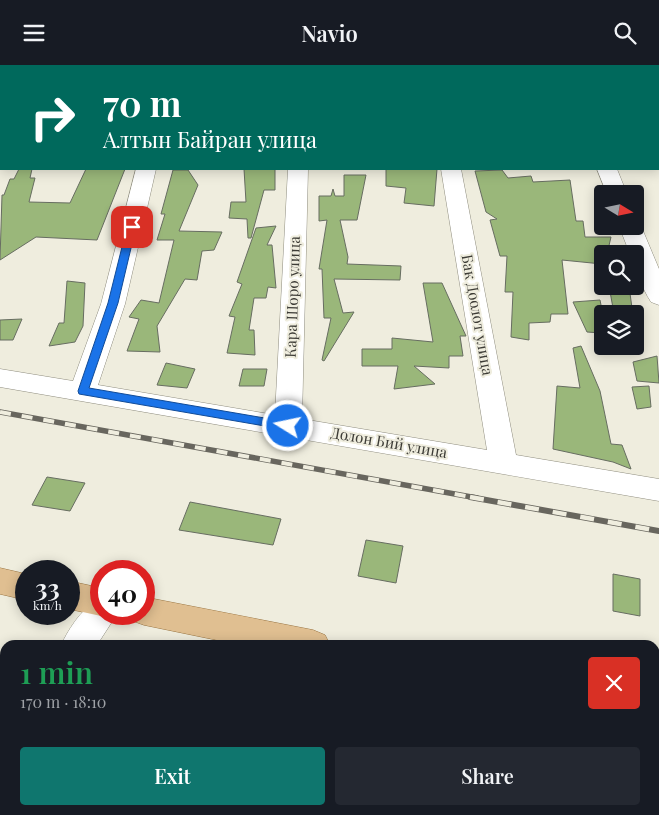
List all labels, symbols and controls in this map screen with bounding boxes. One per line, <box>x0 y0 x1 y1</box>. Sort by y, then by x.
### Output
text: Navio <box>301 18 358 48</box>
icon: menu <box>20 19 48 47</box>
icon: search <box>611 19 639 47</box>
text: 70 m <box>103 79 181 126</box>
icon: right <box>20 85 85 150</box>
text: Алтын Байран улица <box>103 124 317 154</box>
north arrow <box>594 185 644 235</box>
map controls <box>594 185 644 355</box>
pin <box>111 206 153 248</box>
icon: arrive <box>118 213 146 241</box>
street label: Кара Шоро улица <box>280 235 304 358</box>
button: search <box>594 245 644 295</box>
street label: Бак Доолот улица <box>457 253 499 377</box>
button: layers <box>594 305 644 355</box>
position arrow <box>261 399 313 451</box>
street label: Долон Бий улица <box>329 422 449 462</box>
speed limit sign: 40 <box>90 560 155 625</box>
text: 33 <box>35 570 60 603</box>
text: km/h <box>33 597 62 613</box>
text: 1 min <box>20 652 93 692</box>
button: close <box>588 657 640 709</box>
text: 170 m · 18:10 <box>20 691 106 712</box>
button: Exit <box>20 747 325 805</box>
button: Share <box>335 747 640 805</box>

